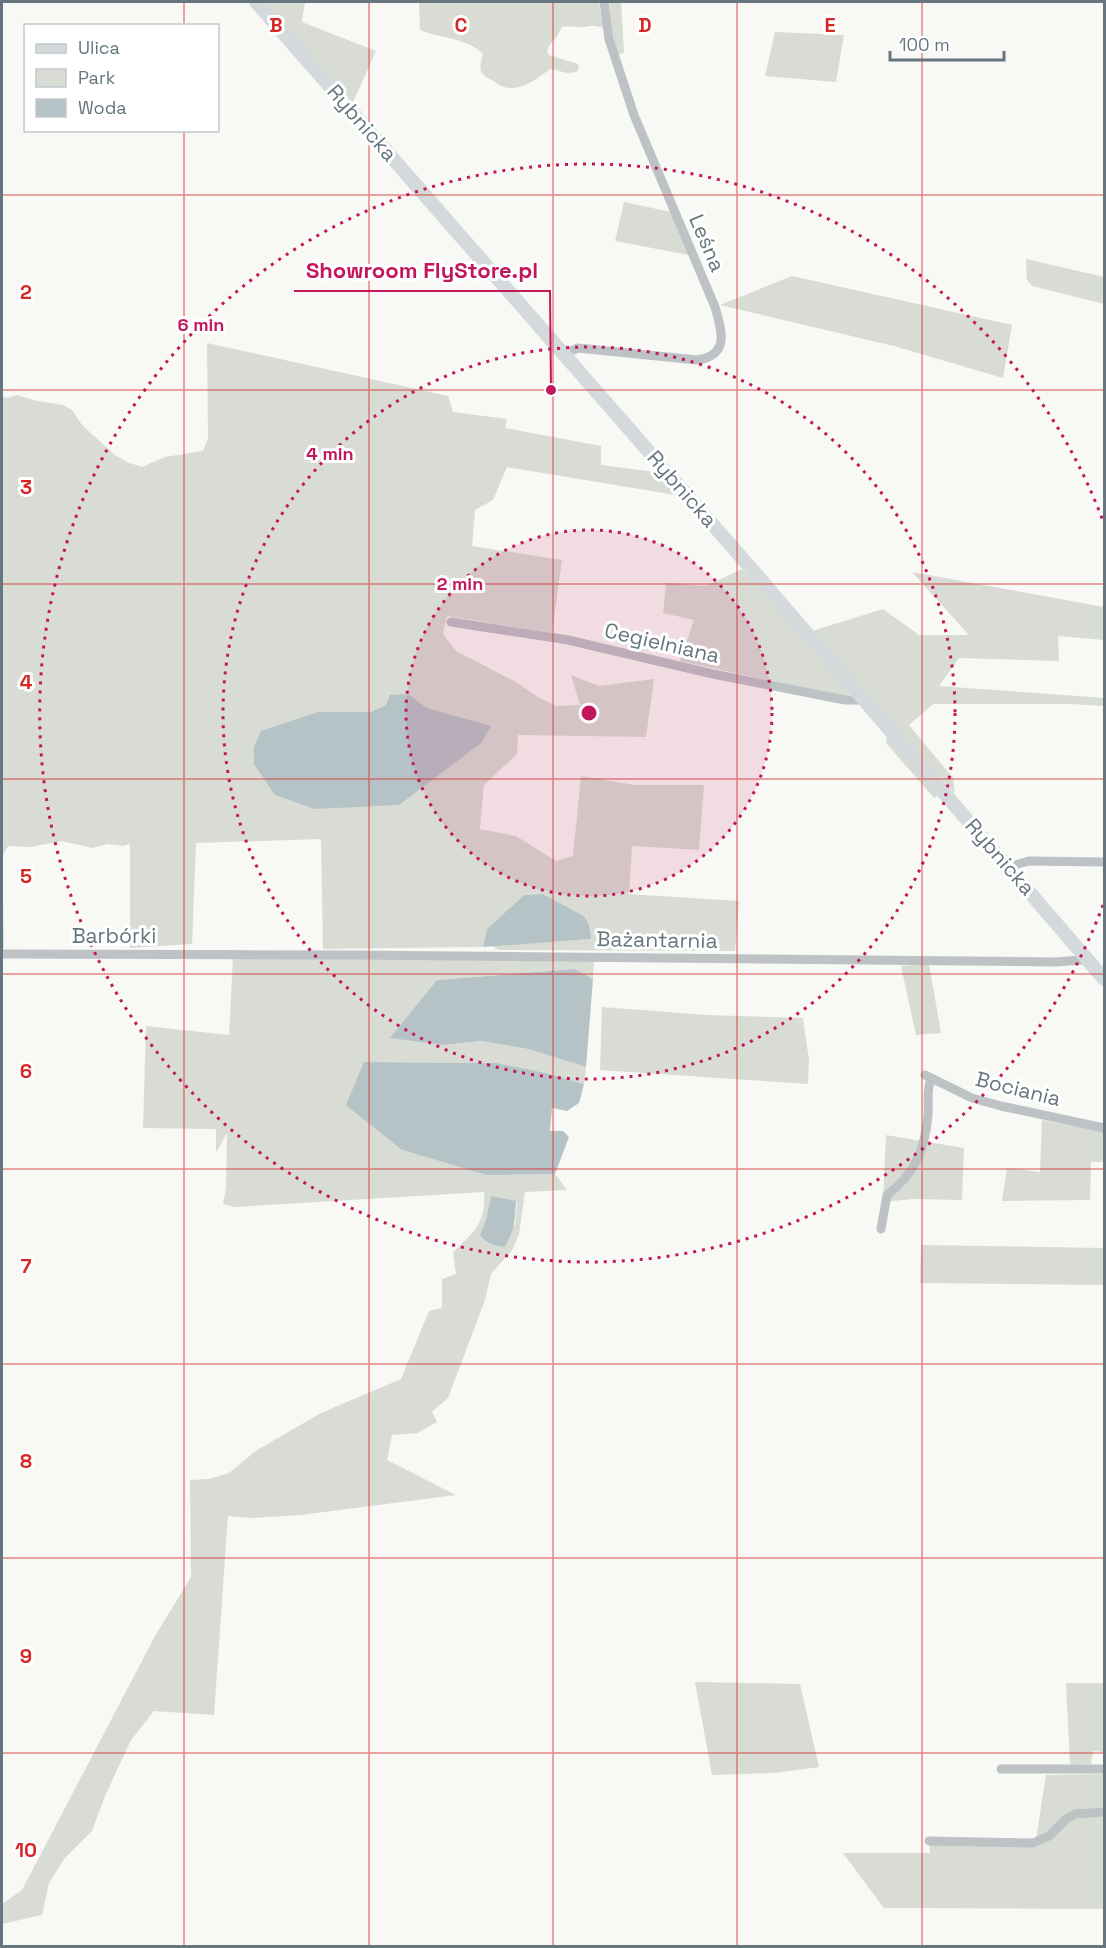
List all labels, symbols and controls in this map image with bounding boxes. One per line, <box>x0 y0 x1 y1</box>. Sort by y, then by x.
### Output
text: B <box>269 12 283 38</box>
text: C <box>455 12 468 38</box>
text: D <box>638 12 652 38</box>
text: E <box>824 12 836 38</box>
legend <box>24 24 219 132</box>
scale bar <box>890 24 1004 62</box>
text: 100 m <box>899 33 950 56</box>
text: Ulica <box>78 36 120 59</box>
text: Park <box>78 66 116 89</box>
street label: Rybnicka <box>322 79 403 167</box>
text: Woda <box>78 96 127 119</box>
street label: Leśna <box>683 210 732 276</box>
callout: Showroom FlyStore.pl <box>294 251 550 291</box>
text: Showroom FlyStore.pl <box>306 256 538 284</box>
text: 2 <box>20 279 32 305</box>
text: 6 min <box>178 313 224 336</box>
text: 4 min <box>306 442 354 465</box>
street label: Rybnicka <box>642 445 723 533</box>
text: 3 <box>20 474 32 500</box>
text: 2 min <box>437 572 483 595</box>
street label: Cegielniana <box>602 616 722 669</box>
text: 4 <box>20 669 33 695</box>
centre of rings <box>579 703 599 723</box>
street label: Rybnicka <box>960 813 1041 901</box>
text: 5 <box>20 863 32 889</box>
street label: Barbórki <box>72 922 156 949</box>
street label: Bażantarnia <box>596 925 718 954</box>
text: 6 <box>20 1058 32 1084</box>
street label: Bociania <box>973 1065 1063 1112</box>
text: 7 <box>20 1253 32 1279</box>
text: 8 <box>20 1448 32 1474</box>
text: 9 <box>20 1643 32 1669</box>
text: 10 <box>15 1837 37 1863</box>

